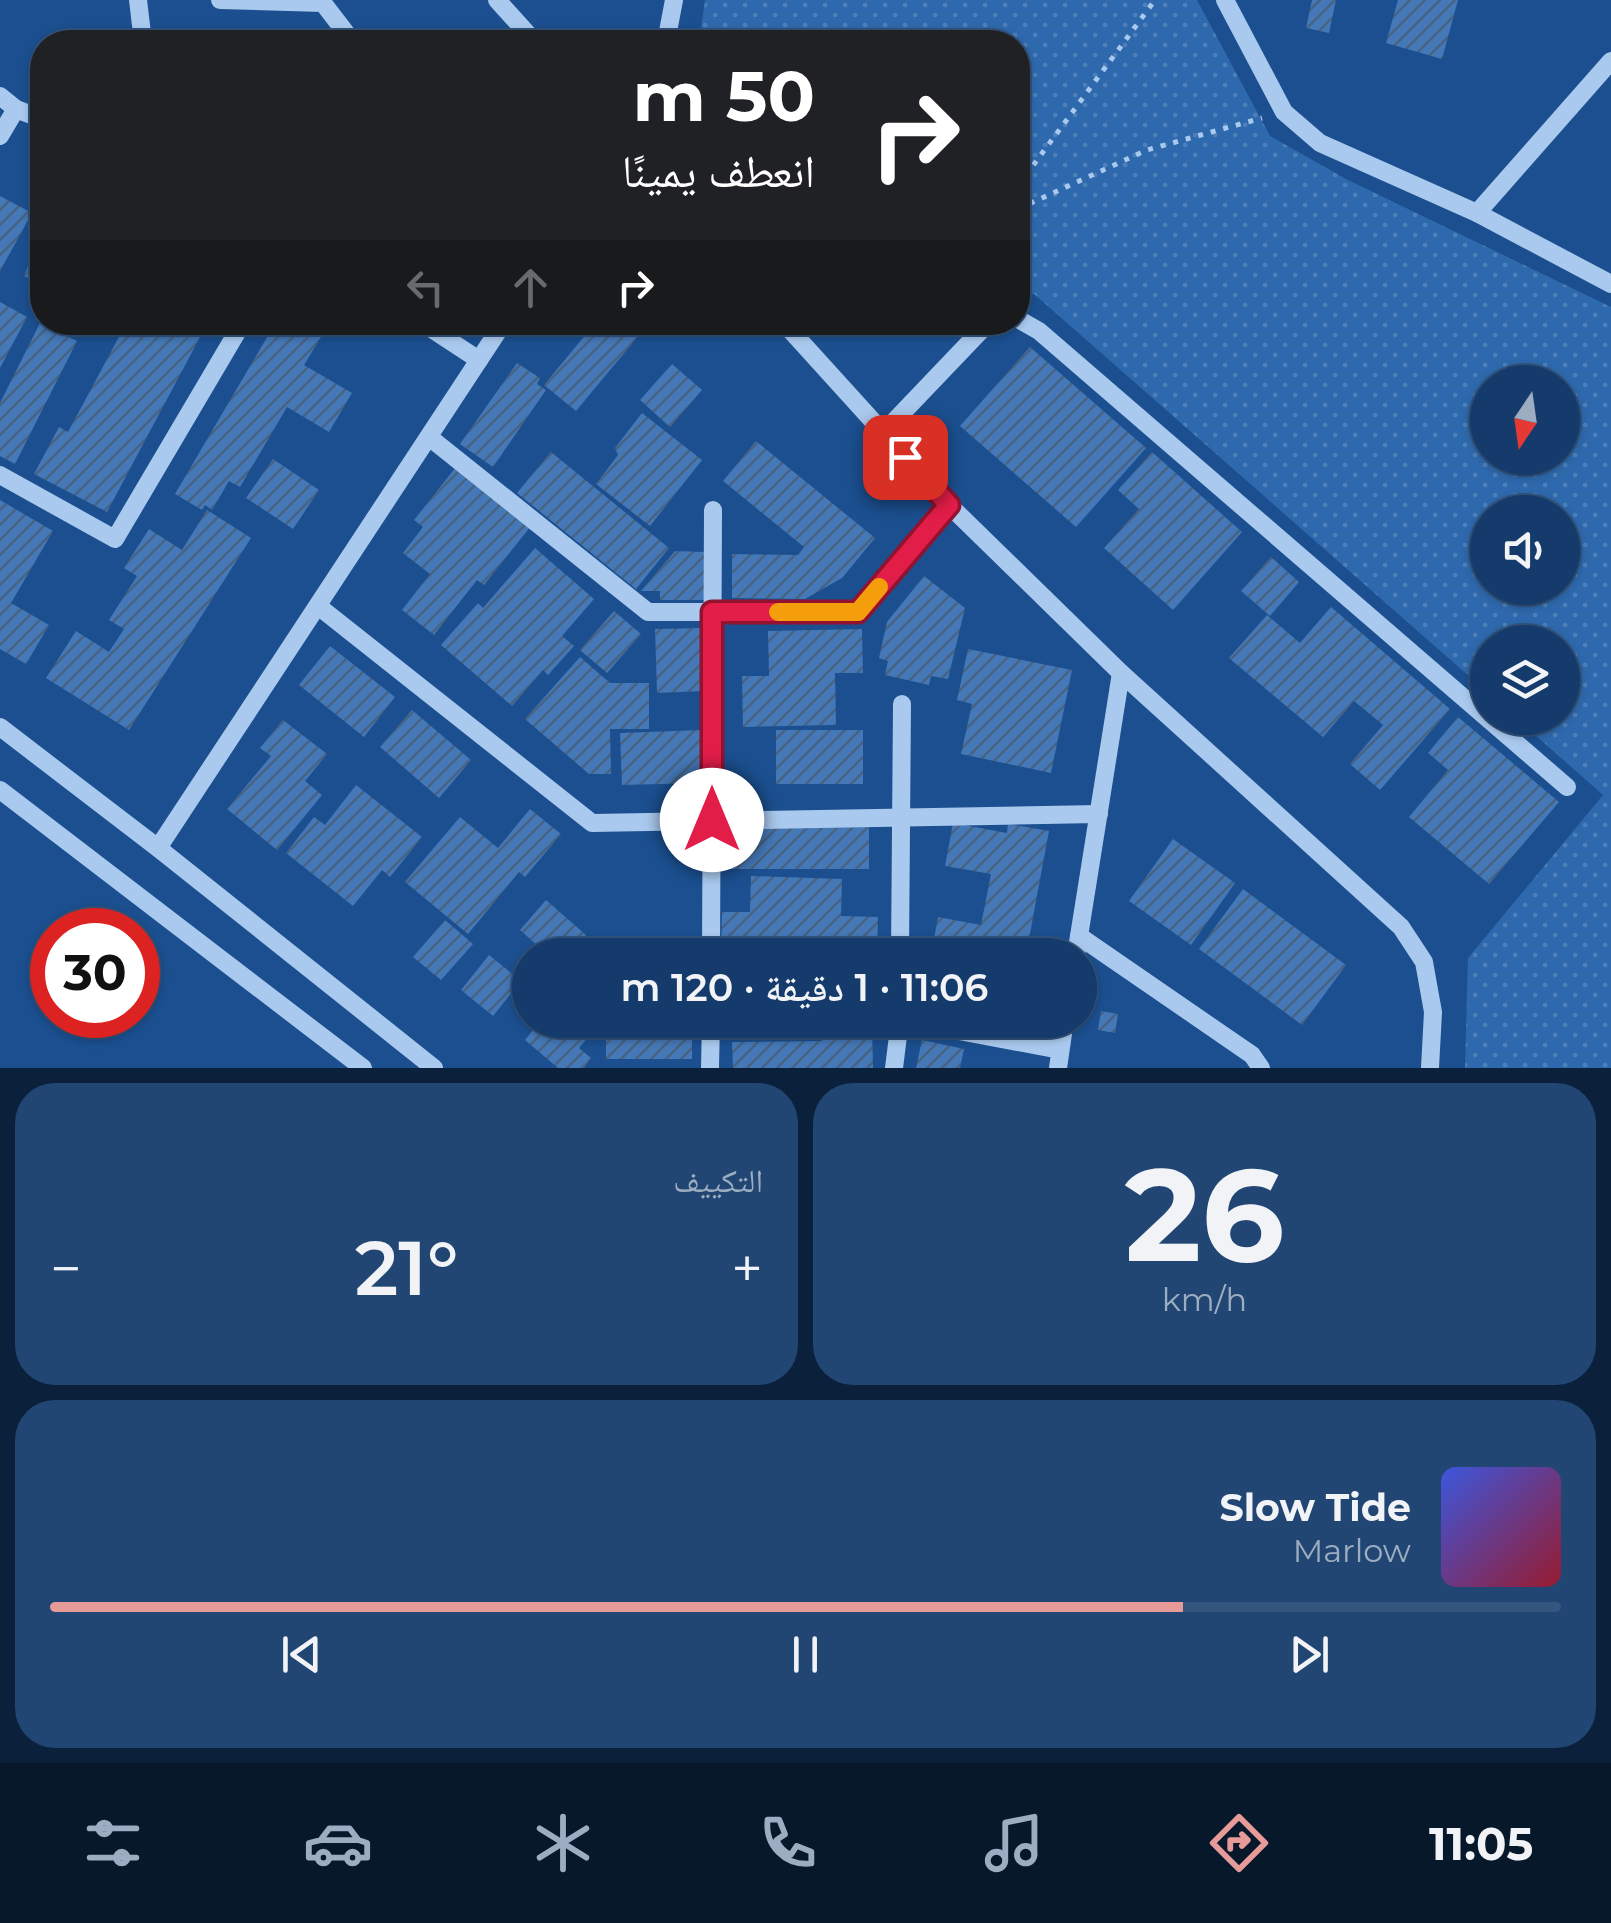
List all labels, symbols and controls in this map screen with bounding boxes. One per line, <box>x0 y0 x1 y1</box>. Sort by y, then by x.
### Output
text: 50 m <box>633 53 815 139</box>
icon: right <box>850 70 980 200</box>
text: انعطف يمينًا <box>622 143 815 198</box>
icon: left <box>398 260 453 315</box>
icon: ahead <box>503 260 558 315</box>
icon: right <box>608 260 663 315</box>
north arrow <box>1470 365 1580 475</box>
map controls <box>1470 365 1580 735</box>
pin <box>863 415 948 500</box>
icon: arrive <box>878 430 933 485</box>
button: sound <box>1470 495 1580 605</box>
button: layers <box>1470 625 1580 735</box>
position arrow <box>660 768 764 872</box>
speed limit sign: 30 <box>30 908 160 1038</box>
text: 11:06 · 1 دقيقة · 120 m <box>621 964 988 1011</box>
text: 26 <box>1125 1135 1284 1294</box>
text: التكييف <box>673 1161 763 1200</box>
text: 21° <box>355 1222 458 1314</box>
text: − <box>50 1235 82 1302</box>
text: + <box>731 1235 763 1302</box>
text: km/h <box>1162 1280 1247 1319</box>
text: Slow Tide <box>1219 1484 1411 1531</box>
text: Marlow <box>1293 1531 1411 1570</box>
icon: previous <box>274 1627 329 1682</box>
icon: pause <box>778 1627 833 1682</box>
icon: next <box>1282 1627 1337 1682</box>
icon: filters <box>78 1808 148 1878</box>
icon: car <box>303 1808 373 1878</box>
icon: climate <box>528 1808 598 1878</box>
icon: phone <box>753 1808 823 1878</box>
icon: music <box>979 1808 1049 1878</box>
icon: directions <box>1204 1808 1274 1878</box>
text: 11:05 <box>1429 1816 1533 1871</box>

